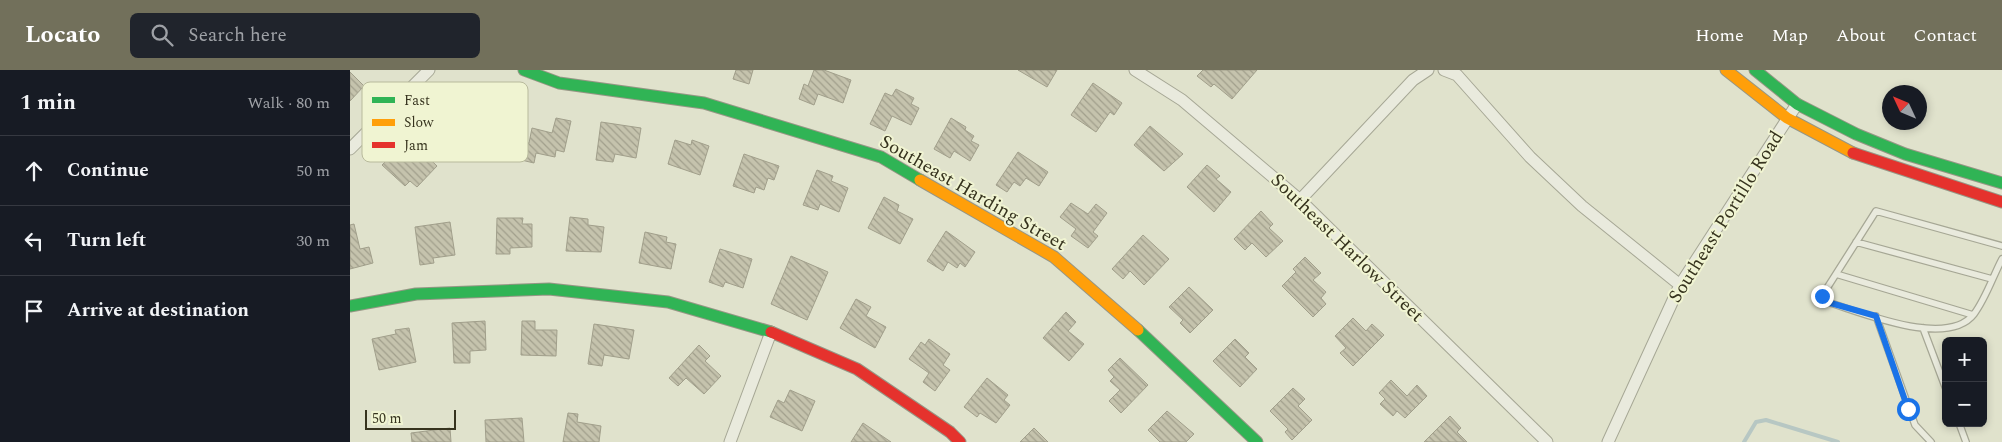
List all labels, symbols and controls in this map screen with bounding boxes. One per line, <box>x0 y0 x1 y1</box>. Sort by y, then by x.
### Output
search box <box>130 13 480 58</box>
text: Locato <box>25 17 100 53</box>
icon: search <box>148 21 176 49</box>
text: Search here <box>188 21 287 50</box>
text: Home <box>1695 22 1744 49</box>
text: Map <box>1772 22 1808 49</box>
text: About <box>1836 22 1886 49</box>
text: Contact <box>1914 22 1977 49</box>
legend <box>362 82 528 162</box>
north arrow <box>1882 85 1927 130</box>
text: 1 min <box>20 87 76 119</box>
text: Fast <box>404 90 430 111</box>
text: Walk · 80 m <box>247 91 330 115</box>
text: Slow <box>404 112 434 133</box>
street label: Southeast Portillo Road <box>1661 125 1791 309</box>
street label: Southeast Harding Street <box>874 127 1072 259</box>
text: Jam <box>404 135 428 156</box>
text: Continue <box>67 156 149 185</box>
icon: ahead <box>20 157 48 185</box>
text: 50 m <box>296 159 330 183</box>
street label: Southeast Harlow Street <box>1263 167 1431 330</box>
text: Turn left <box>67 226 146 255</box>
icon: left <box>20 227 48 255</box>
text: 30 m <box>296 229 330 253</box>
route end <box>1811 285 1834 308</box>
text: Arrive at destination <box>67 296 249 325</box>
icon: arrive <box>20 297 48 325</box>
map controls <box>1942 337 1987 427</box>
button: + <box>1942 337 1987 382</box>
button: − <box>1942 382 1987 427</box>
route start <box>1897 398 1920 421</box>
scale bar <box>365 407 456 430</box>
text: 50 m <box>372 408 402 429</box>

